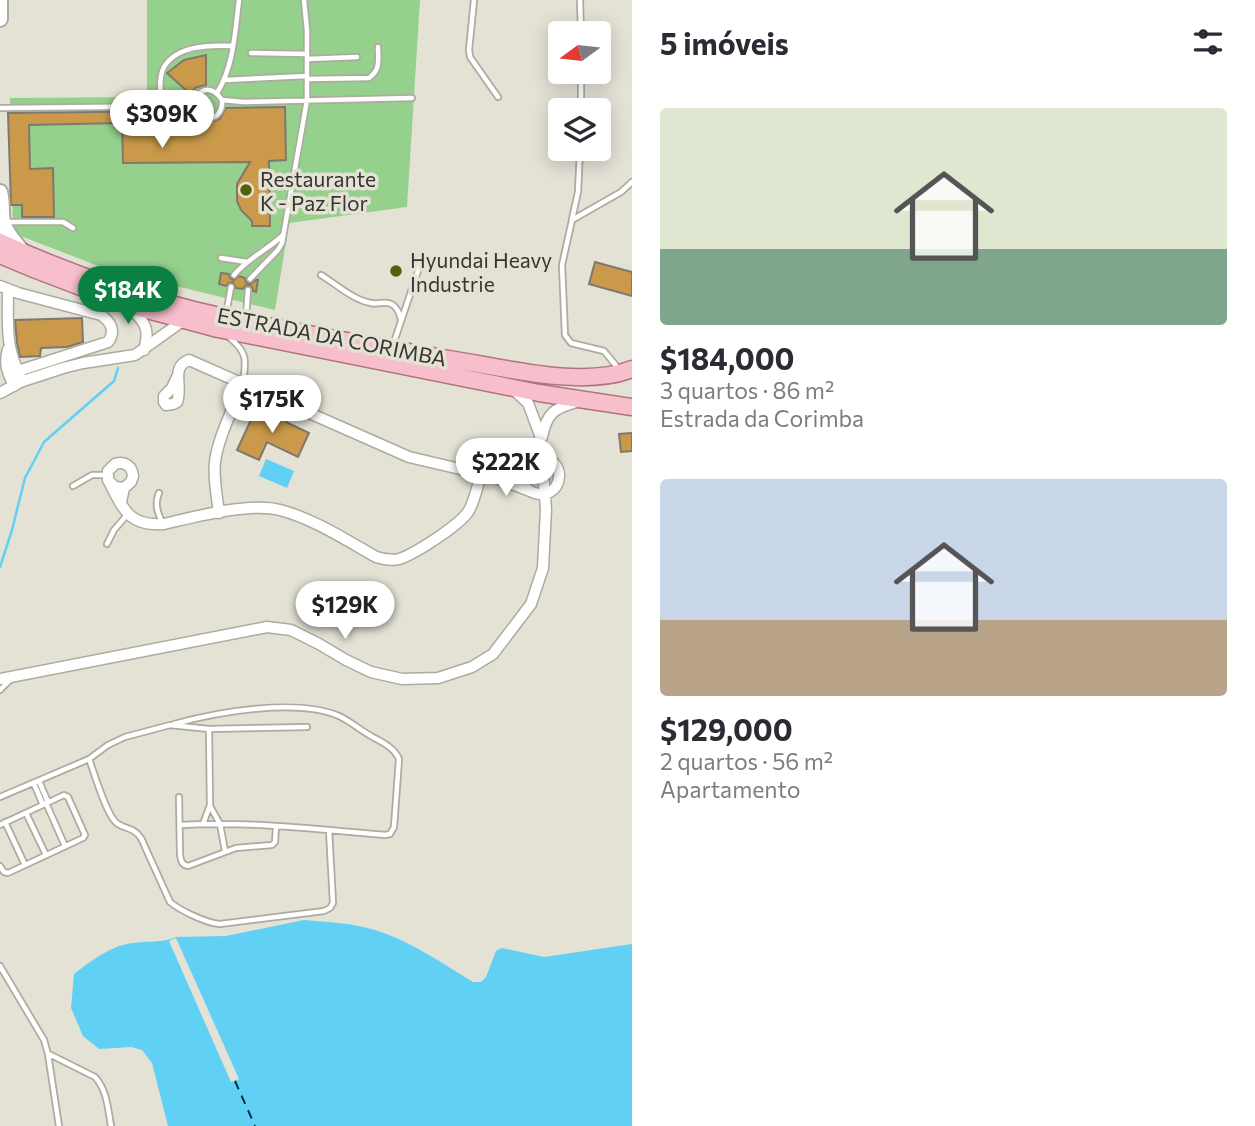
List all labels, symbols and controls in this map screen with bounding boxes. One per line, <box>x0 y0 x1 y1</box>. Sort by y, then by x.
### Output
north arrow <box>548 21 611 84</box>
map controls <box>548 21 611 161</box>
icon: filters <box>1189 23 1227 61</box>
text: 5 imóveis <box>660 24 789 61</box>
pin: $309K <box>113 90 211 150</box>
button: layers <box>548 98 611 161</box>
text: $309K <box>126 99 198 127</box>
icon: home <box>881 153 1007 279</box>
place label: Restaurante K - Paz Flor <box>260 166 376 215</box>
marker: Restaurante K - Paz Flor <box>238 182 254 198</box>
place label: Hyundai Heavy Industrie <box>410 247 552 296</box>
marker: Hyundai Heavy Industrie <box>388 263 404 279</box>
pin: $184K <box>79 266 177 326</box>
text: $184K <box>94 275 162 303</box>
street label: ESTRADA DA CORIMBA <box>215 302 449 370</box>
text: $184,000 <box>660 339 795 376</box>
pin: $175K <box>223 376 321 435</box>
text: 3 quartos · 86 m² <box>660 376 834 404</box>
text: $175K <box>239 384 305 412</box>
text: Estrada da Corimba <box>660 404 864 432</box>
pin: $222K <box>457 438 555 498</box>
text: $222K <box>472 447 540 475</box>
icon: home <box>881 524 1007 650</box>
pin: $129K <box>296 582 394 641</box>
text: $129K <box>312 590 378 618</box>
text: $129,000 <box>660 710 793 747</box>
text: 2 quartos · 56 m² <box>660 747 833 775</box>
text: Apartamento <box>660 775 801 803</box>

